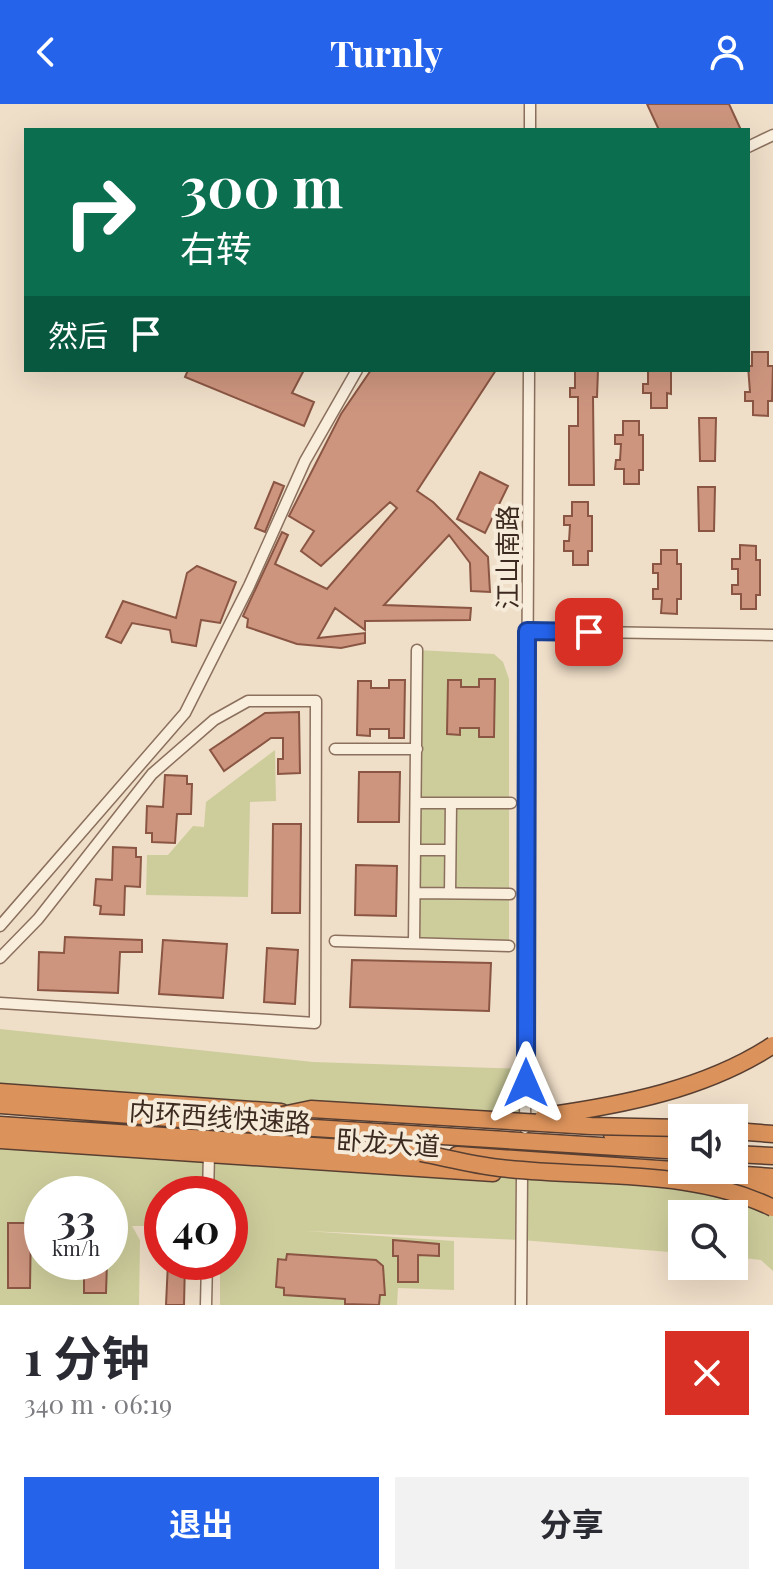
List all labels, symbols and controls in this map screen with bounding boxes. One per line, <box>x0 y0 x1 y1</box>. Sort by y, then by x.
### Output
text: Turnly <box>330 28 443 76</box>
icon: back <box>24 30 68 74</box>
icon: person <box>705 30 749 74</box>
text: 300 m <box>180 148 343 223</box>
icon: right <box>48 160 152 264</box>
text: 右转 <box>180 223 252 271</box>
icon: arrive <box>124 312 168 356</box>
text: 然后 <box>48 315 108 355</box>
street label: 江山南路 <box>489 505 524 609</box>
pin <box>555 598 623 666</box>
icon: arrive <box>567 610 611 654</box>
position arrow <box>484 1041 568 1125</box>
street label: 内环西线快速路 <box>128 1092 312 1140</box>
map controls <box>668 1104 748 1280</box>
button: sound <box>668 1104 748 1184</box>
street label: 卧龙大道 <box>335 1121 441 1163</box>
speed limit sign: 40 <box>144 1176 248 1280</box>
text: 33 <box>56 1191 96 1244</box>
button: search <box>668 1200 748 1280</box>
text: km/h <box>52 1234 100 1261</box>
text: 1 分钟 <box>24 1324 150 1388</box>
button: close <box>665 1331 749 1415</box>
text: 340 m · 06:19 <box>24 1386 172 1421</box>
button: 退出 <box>24 1477 379 1569</box>
button: 分享 <box>395 1477 749 1569</box>

